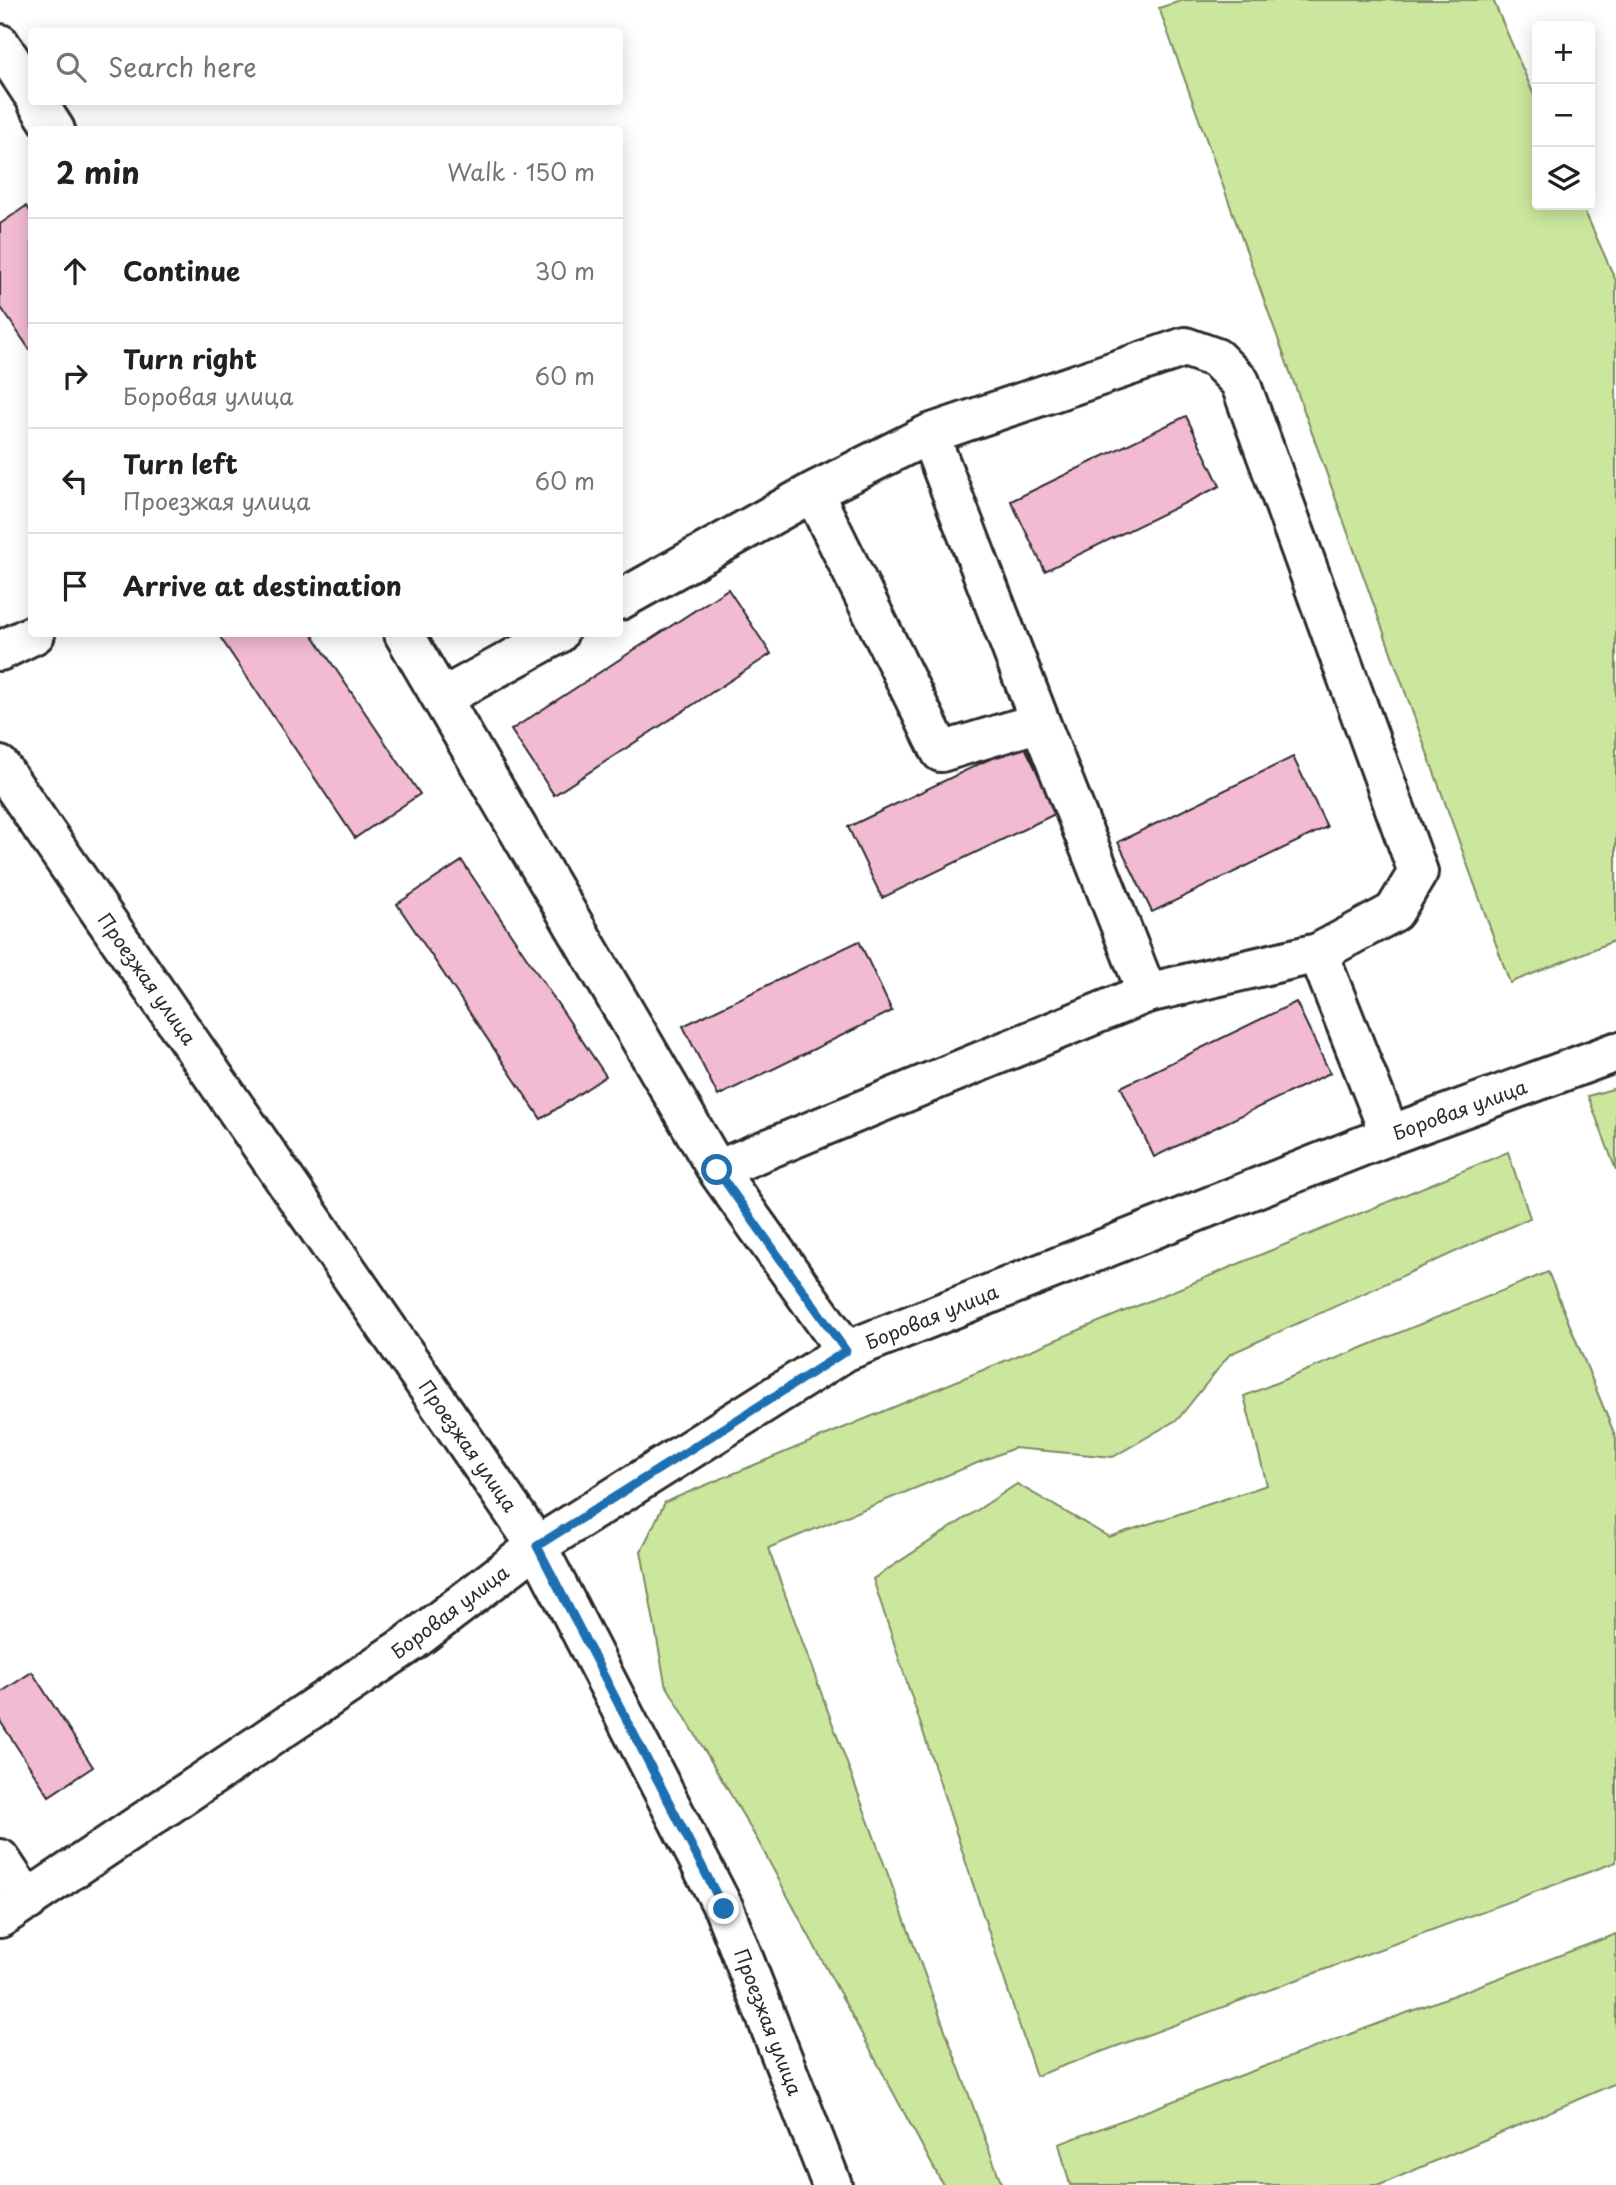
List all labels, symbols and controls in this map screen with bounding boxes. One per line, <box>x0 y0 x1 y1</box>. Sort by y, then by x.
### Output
map controls <box>1532 21 1595 210</box>
button: + <box>1532 21 1595 84</box>
search box <box>28 28 623 105</box>
text: Search here <box>108 47 257 86</box>
icon: search <box>52 48 90 86</box>
button: − <box>1532 84 1595 147</box>
button: layers <box>1532 147 1595 210</box>
text: 2 min <box>56 149 140 194</box>
text: Walk · 150 m <box>447 154 595 189</box>
text: Continue <box>123 251 240 290</box>
icon: ahead <box>56 252 94 290</box>
text: 30 m <box>534 253 595 288</box>
text: Turn right <box>123 339 257 378</box>
icon: right <box>56 357 94 395</box>
text: 60 m <box>535 358 595 393</box>
text: Боровая улица <box>123 378 294 413</box>
text: Turn left <box>123 444 238 483</box>
icon: left <box>56 462 94 500</box>
text: 60 m <box>535 463 595 498</box>
text: Проезжая улица <box>123 483 311 518</box>
text: Arrive at destination <box>123 566 402 605</box>
icon: arrive <box>56 567 94 605</box>
street label: Проезжая улица <box>92 907 204 1050</box>
street label: Боровая улица <box>1389 1072 1531 1146</box>
route start <box>701 1154 732 1185</box>
street label: Боровая улица <box>861 1277 1002 1355</box>
street label: Проезжая улица <box>413 1374 525 1517</box>
street label: Боровая улица <box>385 1558 514 1665</box>
route end <box>708 1893 739 1924</box>
street label: Проезжая улица <box>728 1944 810 2099</box>

